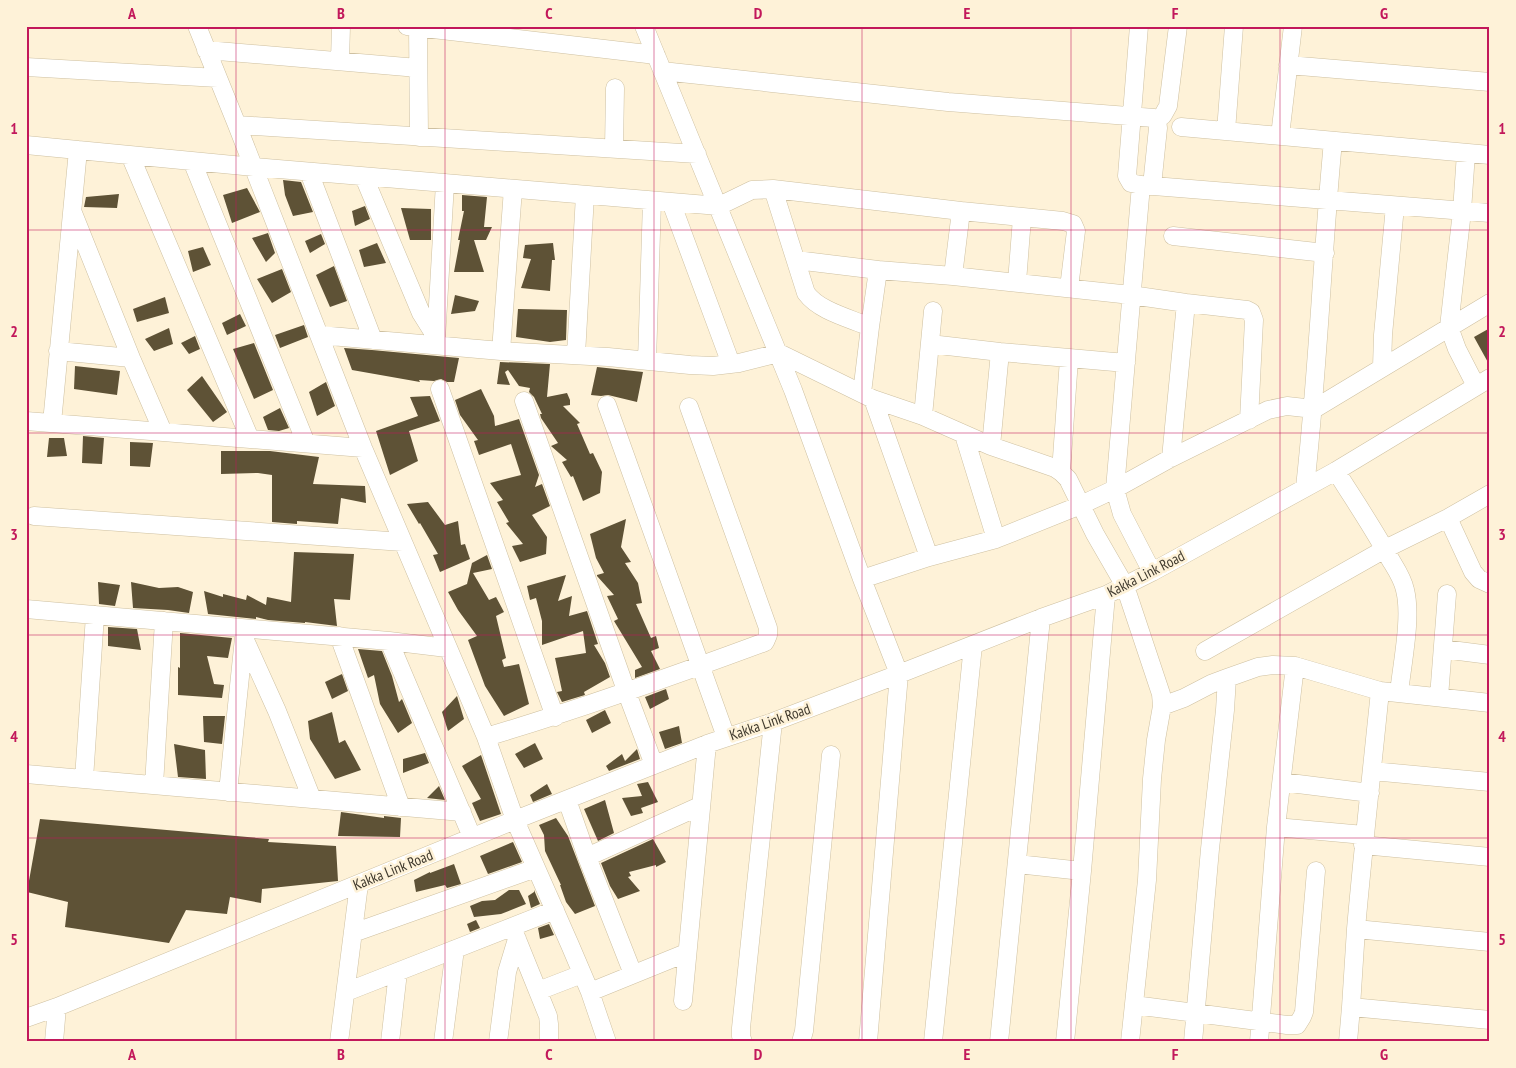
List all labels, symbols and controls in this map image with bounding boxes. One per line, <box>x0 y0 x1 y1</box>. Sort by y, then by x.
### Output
text: A <box>127 3 137 23</box>
text: B <box>337 3 345 23</box>
text: C <box>545 3 553 23</box>
text: D <box>754 3 763 23</box>
text: E <box>964 3 971 23</box>
text: F <box>1172 3 1179 23</box>
text: G <box>1380 3 1388 23</box>
text: 1 <box>10 118 18 138</box>
text: 1 <box>1498 118 1506 138</box>
text: 2 <box>10 321 18 341</box>
text: 2 <box>1498 321 1506 341</box>
text: 3 <box>10 524 18 544</box>
text: 3 <box>1498 524 1506 544</box>
street label: Kakka Link Road <box>1104 546 1188 601</box>
street label: Kakka Link Road <box>727 699 813 744</box>
text: 4 <box>10 726 18 746</box>
text: 4 <box>1498 726 1506 746</box>
street label: Kakka Link Road <box>350 845 435 894</box>
text: 5 <box>10 929 18 949</box>
text: 5 <box>1498 929 1506 949</box>
text: A <box>127 1044 137 1064</box>
text: B <box>337 1044 345 1064</box>
text: C <box>545 1044 553 1064</box>
text: D <box>754 1044 763 1064</box>
text: E <box>964 1044 971 1064</box>
text: F <box>1172 1044 1179 1064</box>
text: G <box>1380 1044 1388 1064</box>

